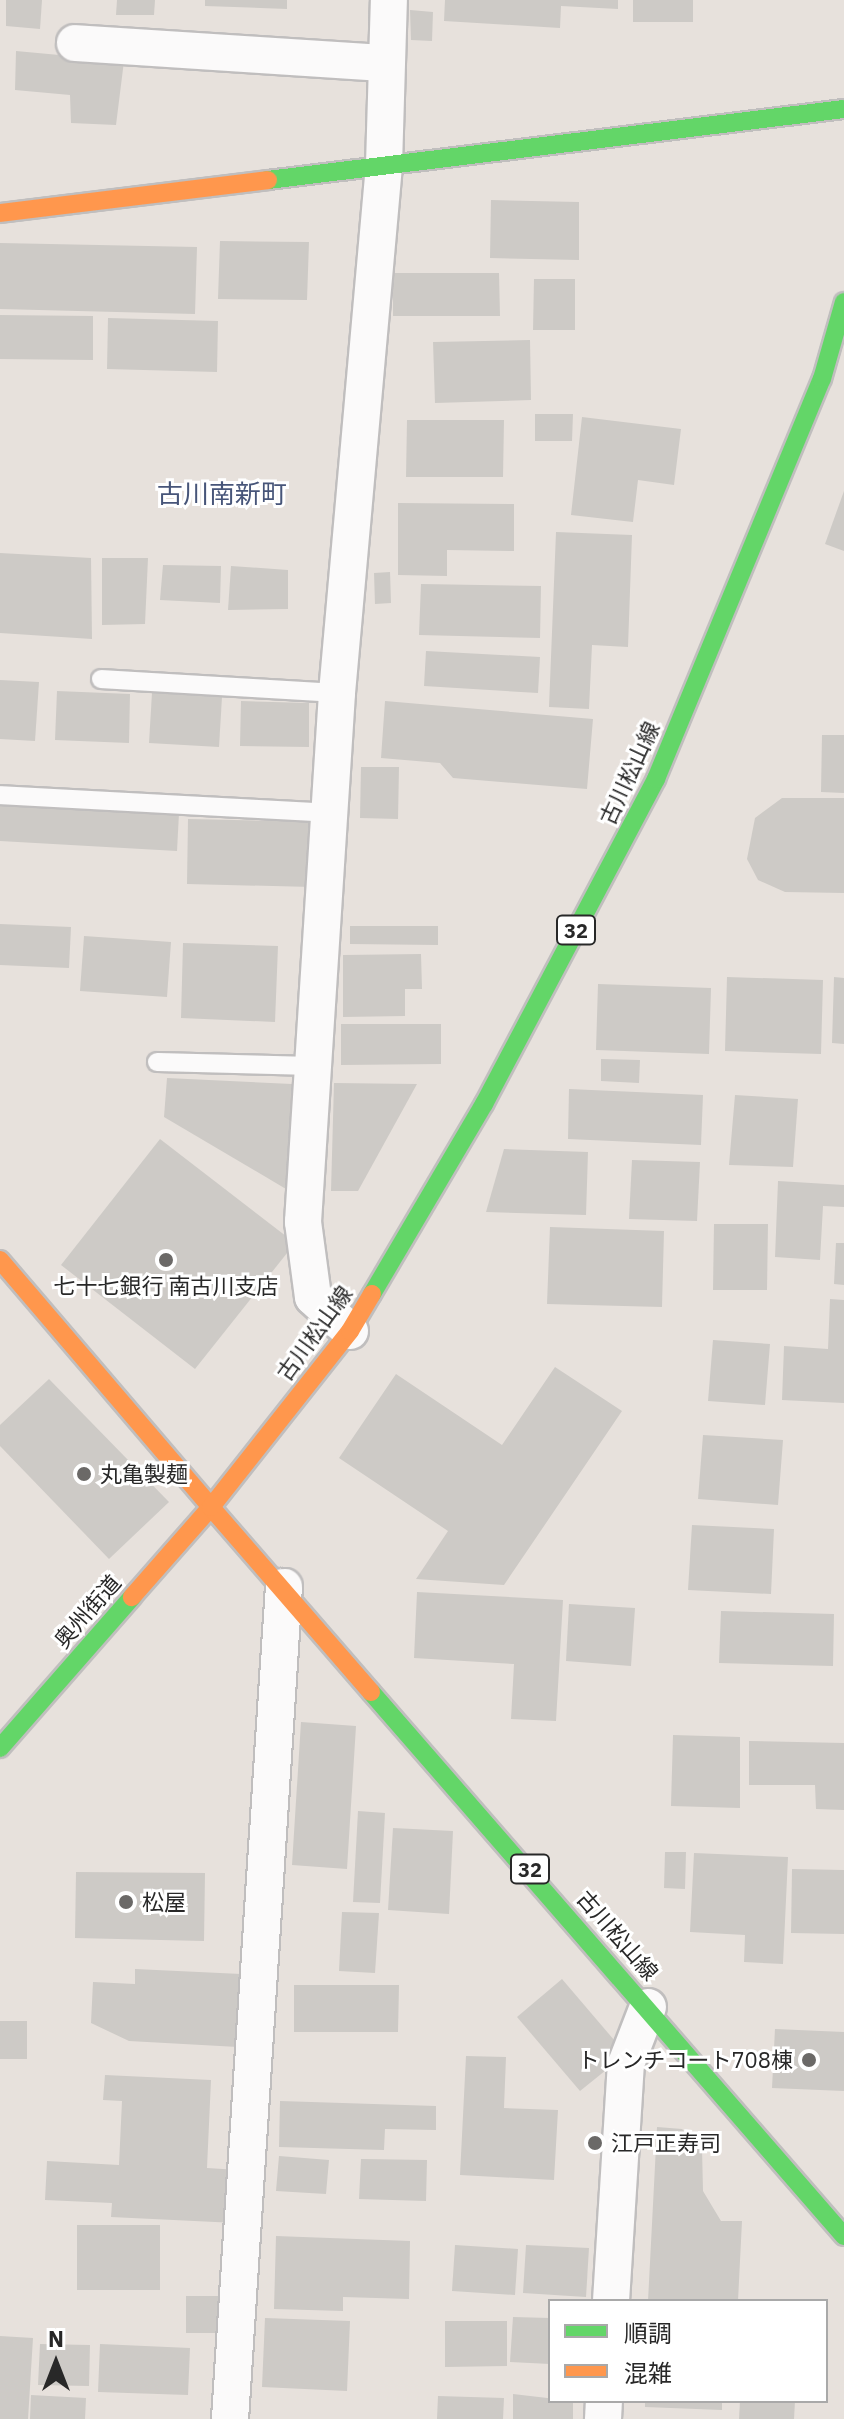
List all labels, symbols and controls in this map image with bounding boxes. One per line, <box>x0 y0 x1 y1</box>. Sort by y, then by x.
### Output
district label: 古川南新町 <box>157 478 287 510</box>
street label: 古川松山線 <box>594 718 664 828</box>
road number: 32 <box>556 914 596 946</box>
marker: 七十七銀行 南古川支店 <box>157 1251 175 1269</box>
place label: 七十七銀行 南古川支店 <box>53 1273 279 1299</box>
street label: 古川松山線 <box>271 1281 357 1385</box>
place label: 丸亀製麺 <box>100 1461 188 1487</box>
marker: 丸亀製麺 <box>75 1465 93 1483</box>
street label: 奥州街道 <box>48 1569 126 1653</box>
road number: 32 <box>510 1853 550 1885</box>
street label: 古川松山線 <box>572 1885 664 1985</box>
place label: 松屋 <box>142 1889 186 1915</box>
marker: 松屋 <box>117 1893 135 1911</box>
place label: トレンチコート708棟 <box>577 2047 793 2073</box>
marker: トレンチコート708棟 <box>800 2051 818 2069</box>
place label: 江戸正寿司 <box>611 2130 721 2156</box>
marker: 江戸正寿司 <box>586 2134 604 2152</box>
legend <box>548 2299 828 2403</box>
text: 順調 <box>624 2317 672 2349</box>
north arrow <box>16 2323 96 2403</box>
text: N <box>48 2324 64 2353</box>
text: 混雑 <box>624 2357 672 2389</box>

